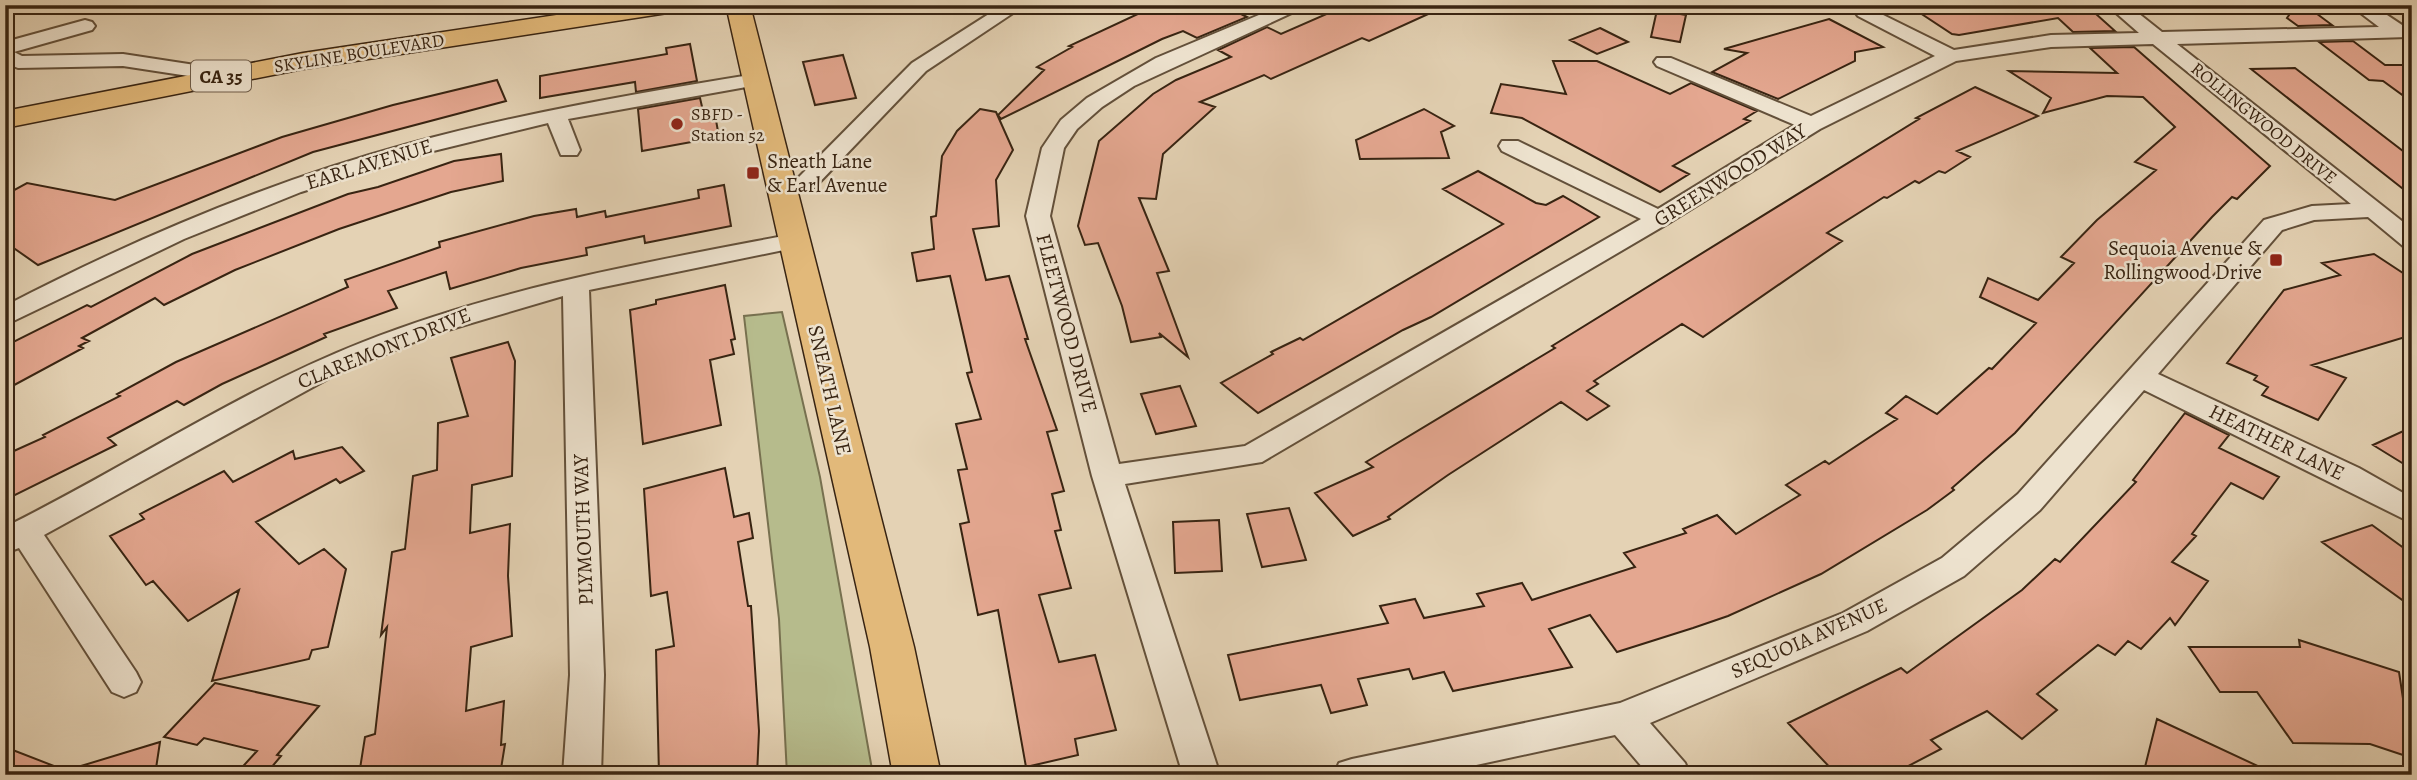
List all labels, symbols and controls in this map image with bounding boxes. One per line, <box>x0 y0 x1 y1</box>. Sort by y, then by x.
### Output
street label: SKYLINE BOULEVARD <box>272 28 446 78</box>
street label: ROLLINGWOOD DRIVE <box>2186 57 2342 189</box>
road number: CA 35 <box>191 60 251 92</box>
place label: SBFD - Station 52 <box>691 102 765 147</box>
marker: SBFD - Station 52 <box>669 116 685 132</box>
street label: GREENWOOD WAY <box>1648 116 1812 233</box>
street label: EARL AVENUE <box>302 132 436 196</box>
place label: Sneath Lane & Earl Avenue <box>767 147 888 199</box>
marker: Sneath Lane & Earl Avenue <box>745 165 761 181</box>
street label: FLEETWOOD DRIVE <box>1030 230 1104 416</box>
place label: Sequoia Avenue & Rollingwood Drive <box>2103 234 2262 286</box>
marker: Sequoia Avenue & Rollingwood Drive <box>2268 252 2284 268</box>
street label: CLAREMONT DRIVE <box>293 300 475 396</box>
street label: SNEATH LANE <box>801 322 859 458</box>
street label: HEATHER LANE <box>2205 397 2349 487</box>
street label: PLYMOUTH WAY <box>566 453 600 606</box>
street label: SEQUOIA AVENUE <box>1726 591 1892 685</box>

